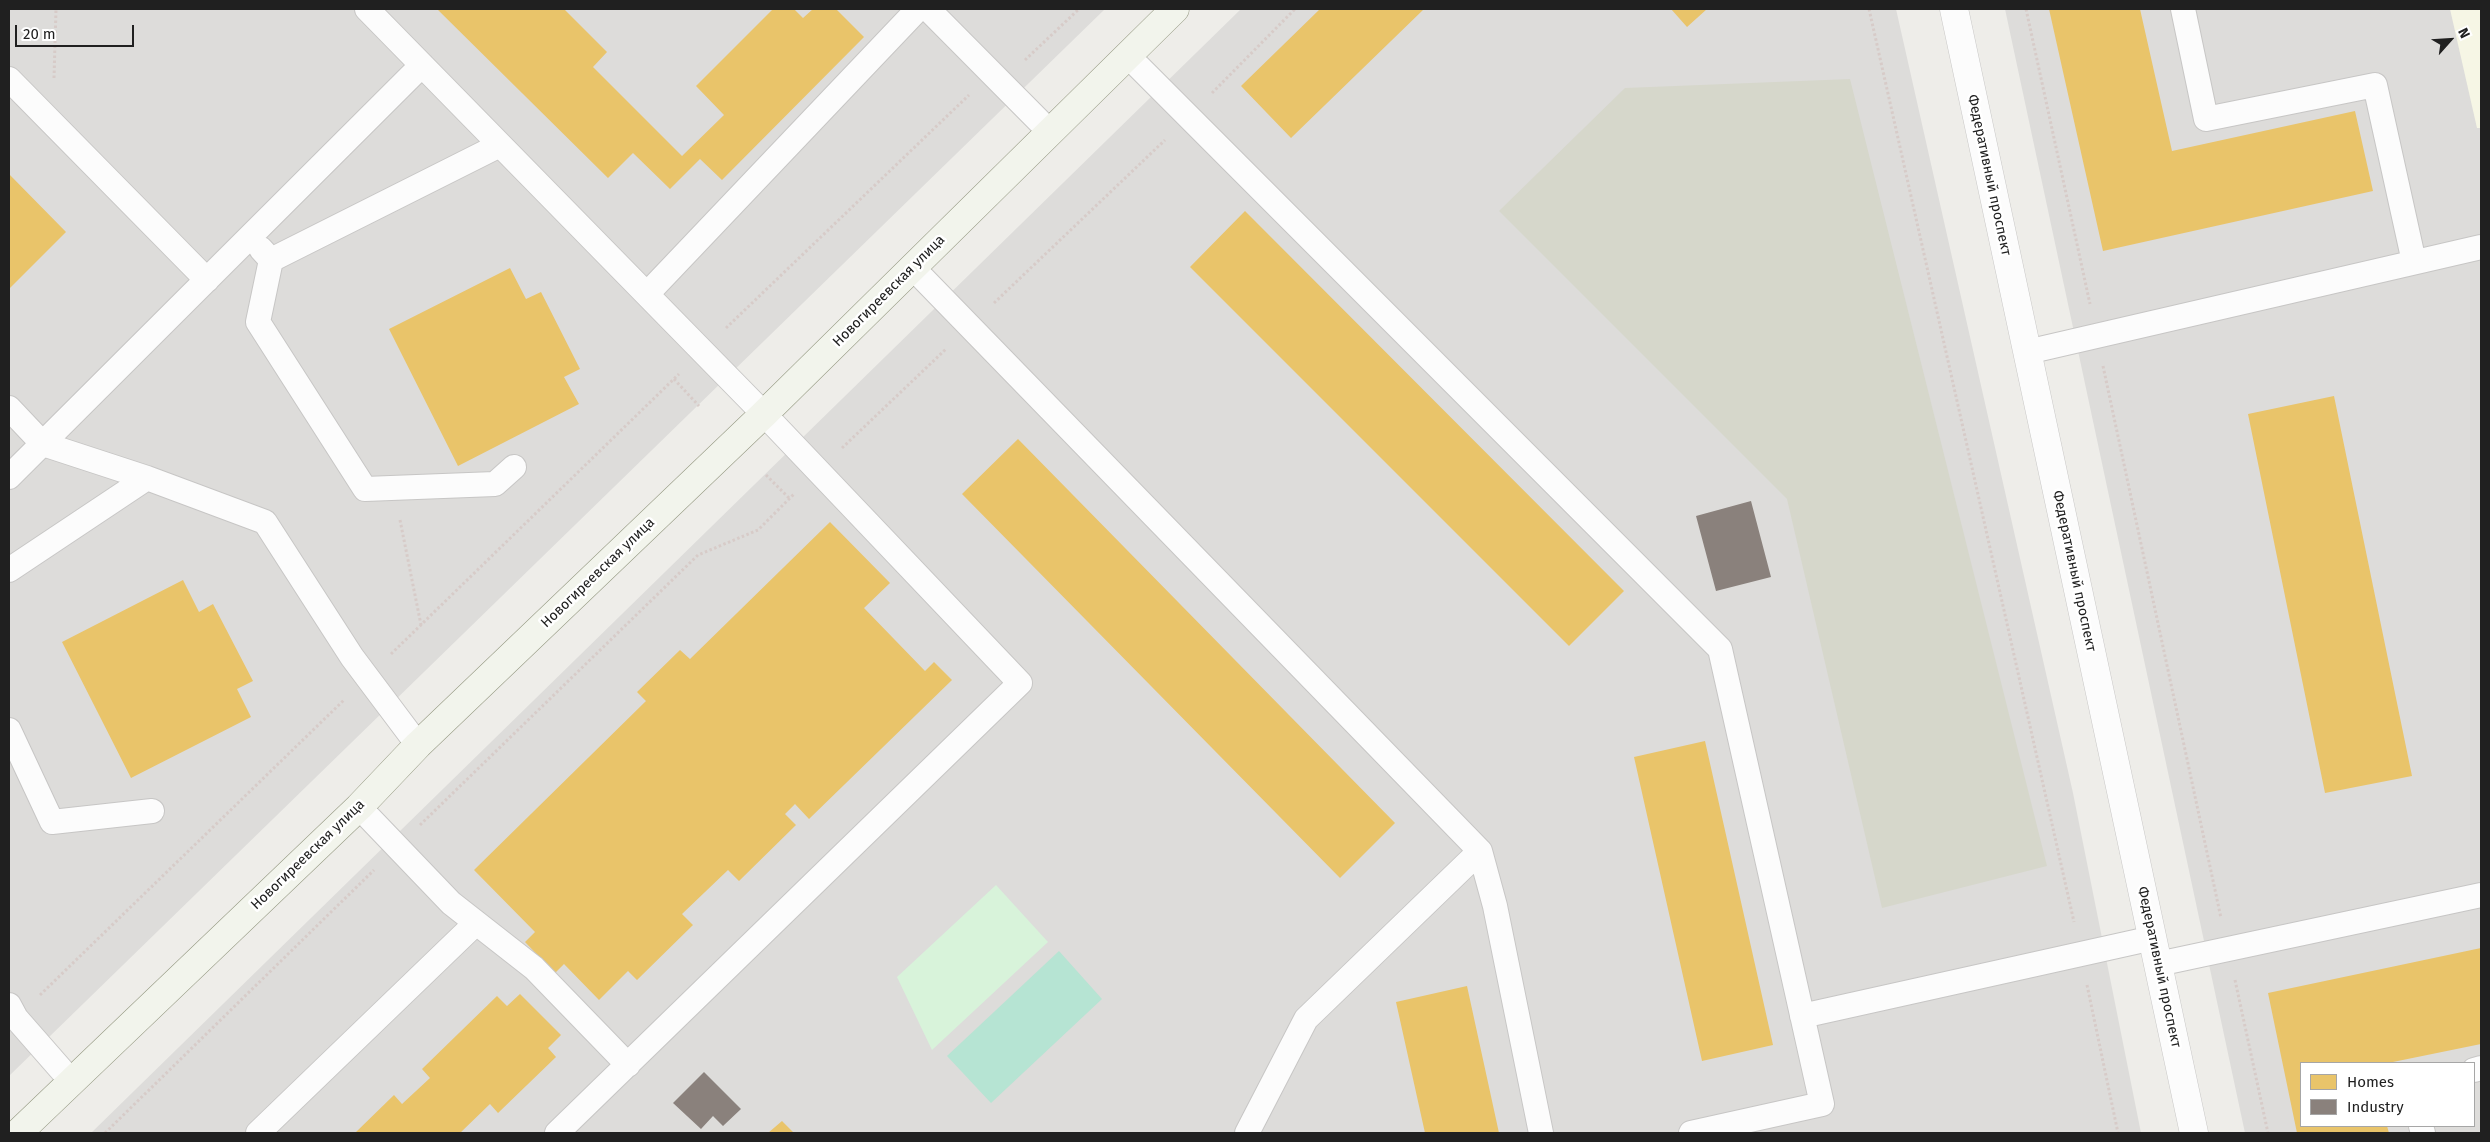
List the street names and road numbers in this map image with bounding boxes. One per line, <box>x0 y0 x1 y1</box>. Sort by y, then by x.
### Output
street label: Федеративный проспект <box>1964 93 2014 257</box>
street label: Новогиреевская улица <box>830 232 948 350</box>
street label: Федеративный проспект <box>2049 489 2099 653</box>
street label: Новогиреевская улица <box>538 514 658 632</box>
street label: Новогиреевская улица <box>248 796 368 914</box>
street label: Федеративный проспект <box>2134 885 2184 1049</box>

